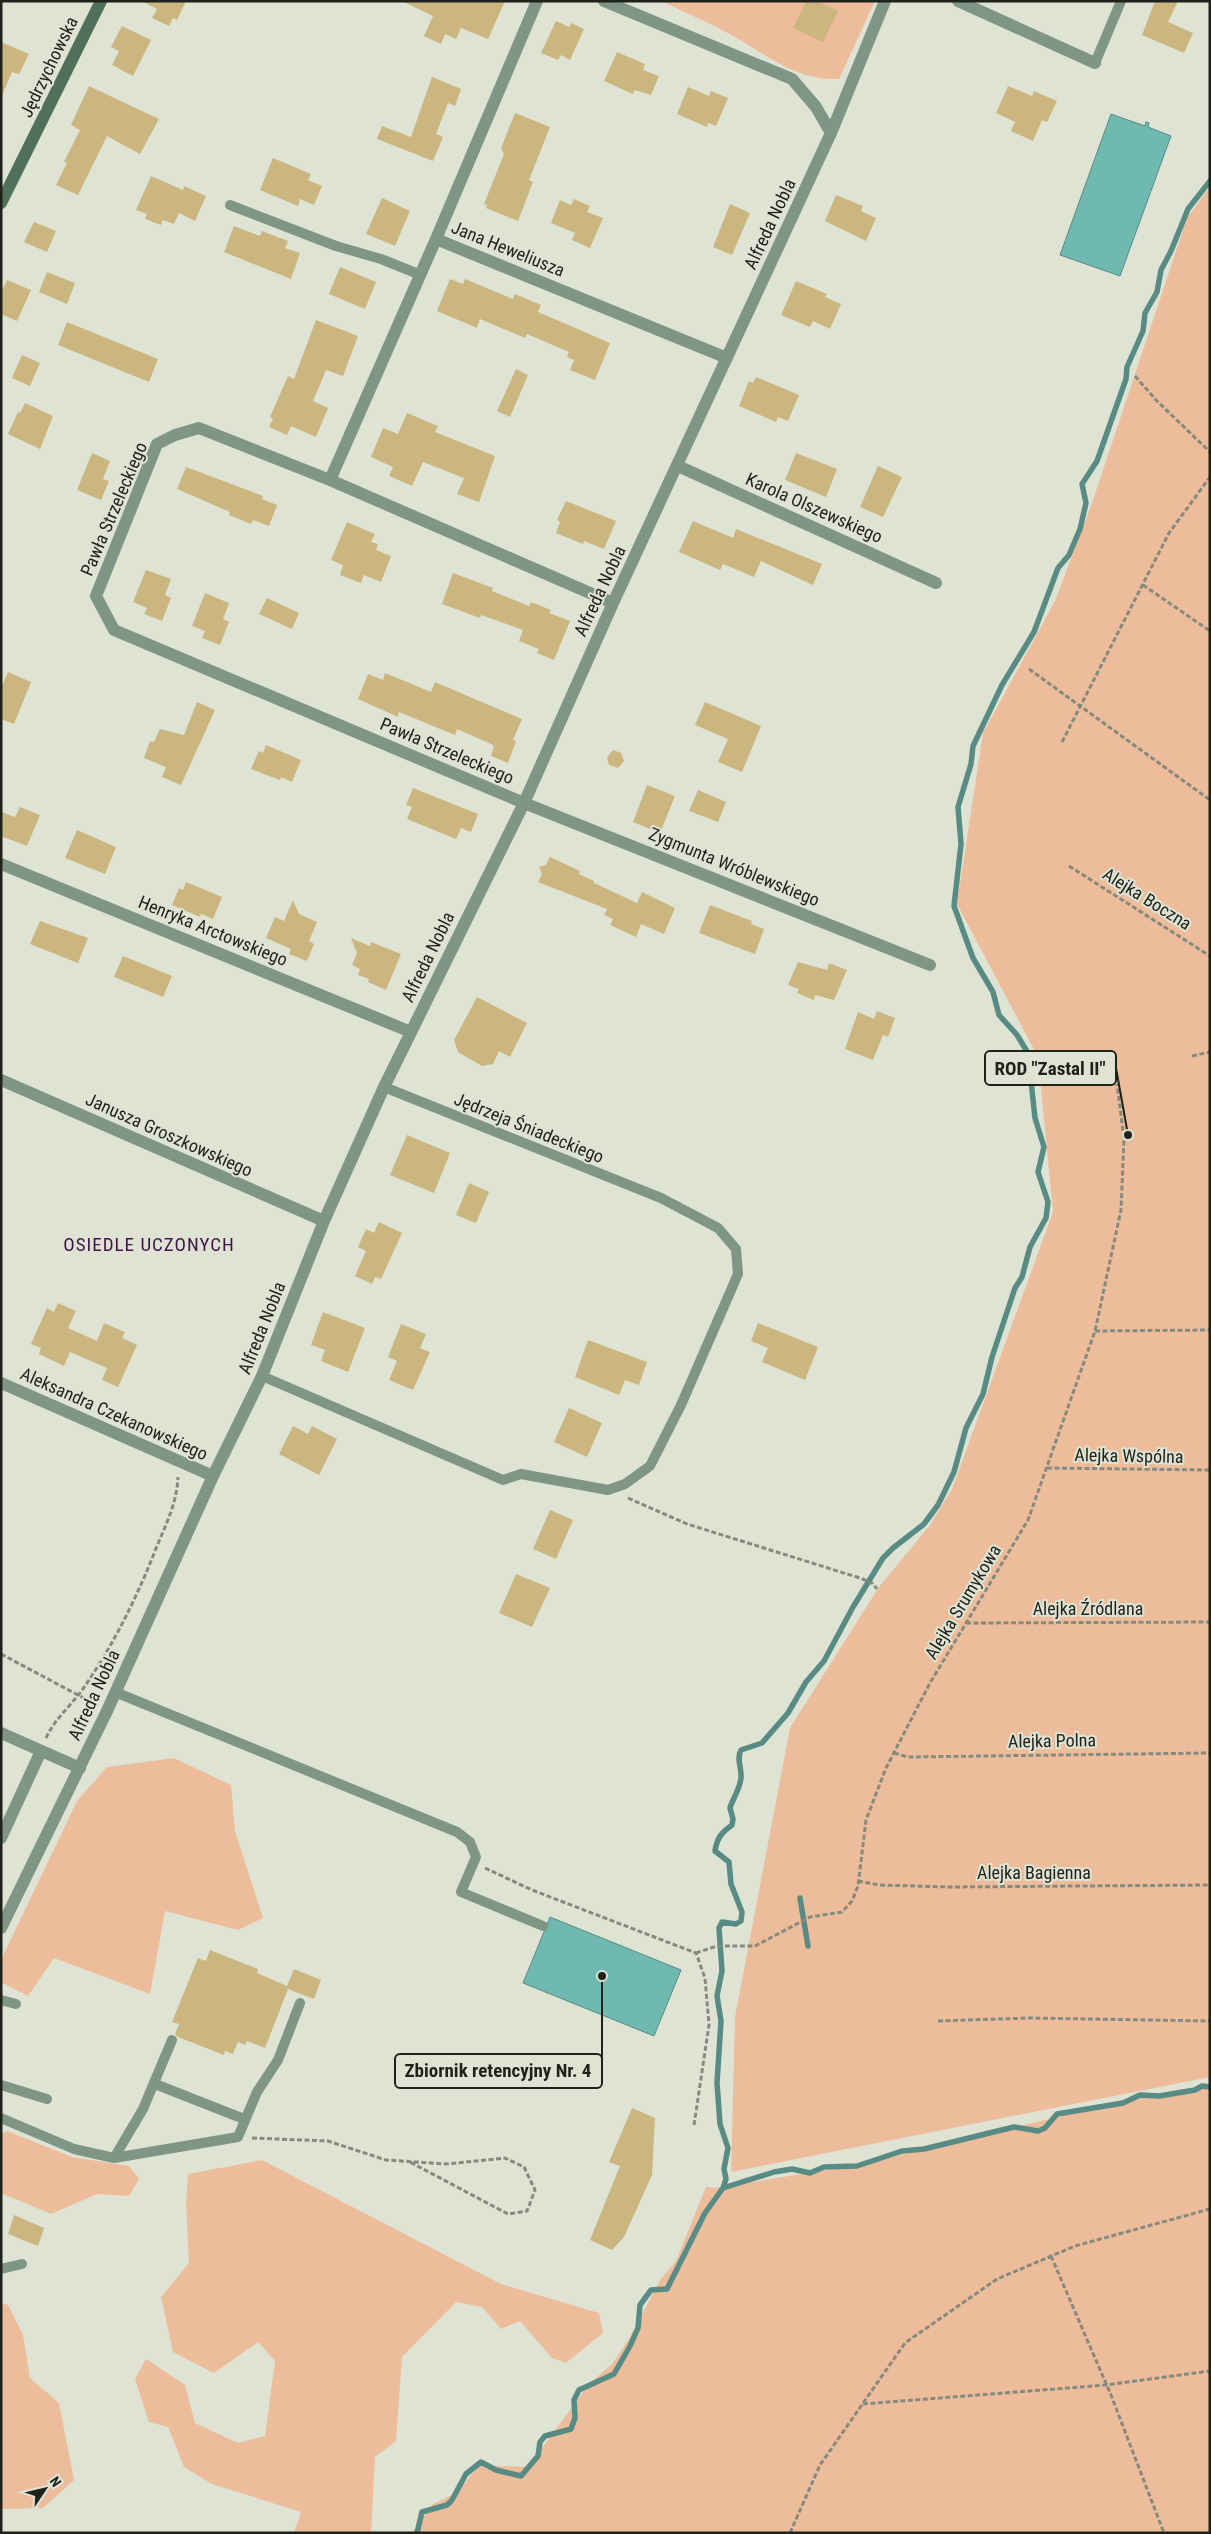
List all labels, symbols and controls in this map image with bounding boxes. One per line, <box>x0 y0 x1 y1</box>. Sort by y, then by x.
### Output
street label: Jędrzychowska <box>15 13 82 121</box>
street label: Alfreda Nobla <box>739 175 800 272</box>
street label: Jana Heweliusza <box>449 216 568 281</box>
street label: Pawła Strzeleckiego <box>76 439 151 579</box>
street label: Karola Olszewskiego <box>743 468 886 547</box>
street label: Alfreda Nobla <box>569 542 630 639</box>
street label: Pawła Strzeleckiego <box>377 713 517 788</box>
street label: Zygmunta Wróblewskiego <box>646 823 823 910</box>
street label: Alejka Boczna <box>1099 863 1195 934</box>
street label: Henryka Arctowskiego <box>136 891 291 970</box>
street label: Alfreda Nobla <box>397 908 458 1005</box>
callout: ROD "Zastal II" <box>985 1051 1116 1085</box>
text: ROD "Zastal II" <box>994 1057 1106 1080</box>
street label: Janusza Groszkowskiego <box>83 1088 256 1181</box>
street label: Jędrzeja Śniadeckiego <box>451 1088 607 1167</box>
district label: OSIEDLE UCZONYCH <box>63 1233 235 1256</box>
street label: Alfreda Nobla <box>234 1279 290 1377</box>
street label: Aleksandra Czekanowskiego <box>17 1363 211 1464</box>
street label: Alejka Wspólna <box>1074 1444 1184 1467</box>
street label: Alejka Srumykowa <box>920 1541 1005 1663</box>
street label: Alejka Źródlana <box>1033 1598 1143 1619</box>
street label: Alfreda Nobla <box>63 1646 124 1743</box>
street label: Alejka Polna <box>1008 1729 1096 1752</box>
street label: Alejka Bagienna <box>977 1862 1091 1883</box>
callout: Zbiornik retencyjny Nr. 4 <box>395 2054 602 2088</box>
text: Zbiornik retencyjny Nr. 4 <box>405 2059 591 2082</box>
north arrow <box>20 2464 70 2514</box>
text: N <box>47 2473 65 2490</box>

